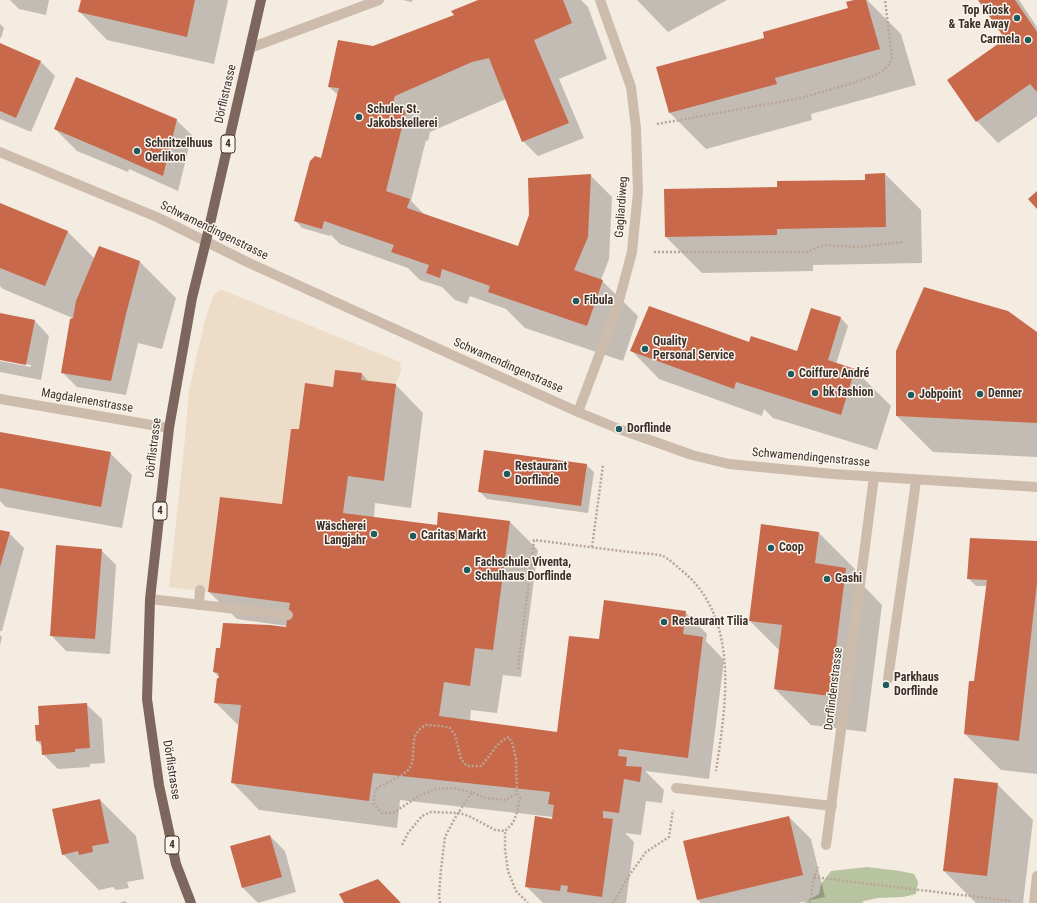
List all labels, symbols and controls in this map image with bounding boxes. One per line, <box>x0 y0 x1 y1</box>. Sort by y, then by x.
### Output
place label: Top Kiosk & Take Away <box>948 4 1009 32</box>
marker: Top Kiosk & Take Away <box>1012 13 1022 23</box>
place label: Carmela <box>980 33 1020 47</box>
marker: Carmela <box>1023 35 1033 45</box>
street label: Dörflistrasse <box>212 63 240 125</box>
place label: Schuler St. Jakobskellerei <box>367 103 437 131</box>
marker: Schuler St. Jakobskellerei <box>354 112 364 122</box>
road number: 4 <box>221 135 235 153</box>
place label: Schnitzelhuus Oerlikon <box>145 137 213 165</box>
marker: Schnitzelhuus Oerlikon <box>132 146 142 156</box>
street label: Gagliardiweg <box>613 176 631 238</box>
street label: Schwamendingenstrasse <box>158 199 270 263</box>
place label: Fibula <box>584 294 613 308</box>
marker: Fibula <box>571 296 581 306</box>
street label: Schwamendingenstrasse <box>451 335 565 397</box>
place label: Quality Personal Service <box>653 335 734 363</box>
marker: Quality Personal Service <box>640 344 650 354</box>
place label: Coiffure André <box>799 367 869 381</box>
marker: Coiffure André <box>786 369 796 379</box>
street label: Magdalenenstrasse <box>40 386 134 416</box>
place label: bk fashion <box>823 386 873 400</box>
place label: Denner <box>988 387 1022 401</box>
marker: bk fashion <box>810 388 820 398</box>
place label: Jobpoint <box>919 388 961 402</box>
marker: Denner <box>975 389 985 399</box>
marker: Jobpoint <box>906 390 916 400</box>
street label: Dörflistrasse <box>143 417 165 479</box>
place label: Dorflinde <box>627 422 671 436</box>
marker: Dorflinde <box>614 424 624 434</box>
street label: Schwamendingenstrasse <box>751 446 871 470</box>
place label: Restaurant Dorflinde <box>515 460 567 488</box>
marker: Restaurant Dorflinde <box>502 469 512 479</box>
road number: 4 <box>153 502 167 520</box>
place label: Wäscherei Langjahr <box>316 520 366 548</box>
marker: Wäscherei Langjahr <box>369 529 379 539</box>
place label: Caritas Markt <box>421 529 486 543</box>
marker: Caritas Markt <box>408 531 418 541</box>
place label: Coop <box>779 541 804 555</box>
marker: Coop <box>766 543 776 553</box>
place label: Fachschule Viventa, Schulhaus Dorflinde <box>475 556 571 584</box>
marker: Fachschule Viventa, Schulhaus Dorflinde <box>462 565 472 575</box>
place label: Gashi <box>835 572 862 586</box>
marker: Gashi <box>822 574 832 584</box>
place label: Restaurant Tilia <box>672 615 748 629</box>
marker: Restaurant Tilia <box>659 617 669 627</box>
street label: Dorflindenstrasse <box>822 647 846 731</box>
place label: Parkhaus Dorflinde <box>894 671 939 699</box>
marker: Parkhaus Dorflinde <box>881 680 891 690</box>
street label: Dörflistrasse <box>159 739 183 801</box>
road number: 4 <box>165 836 179 854</box>

